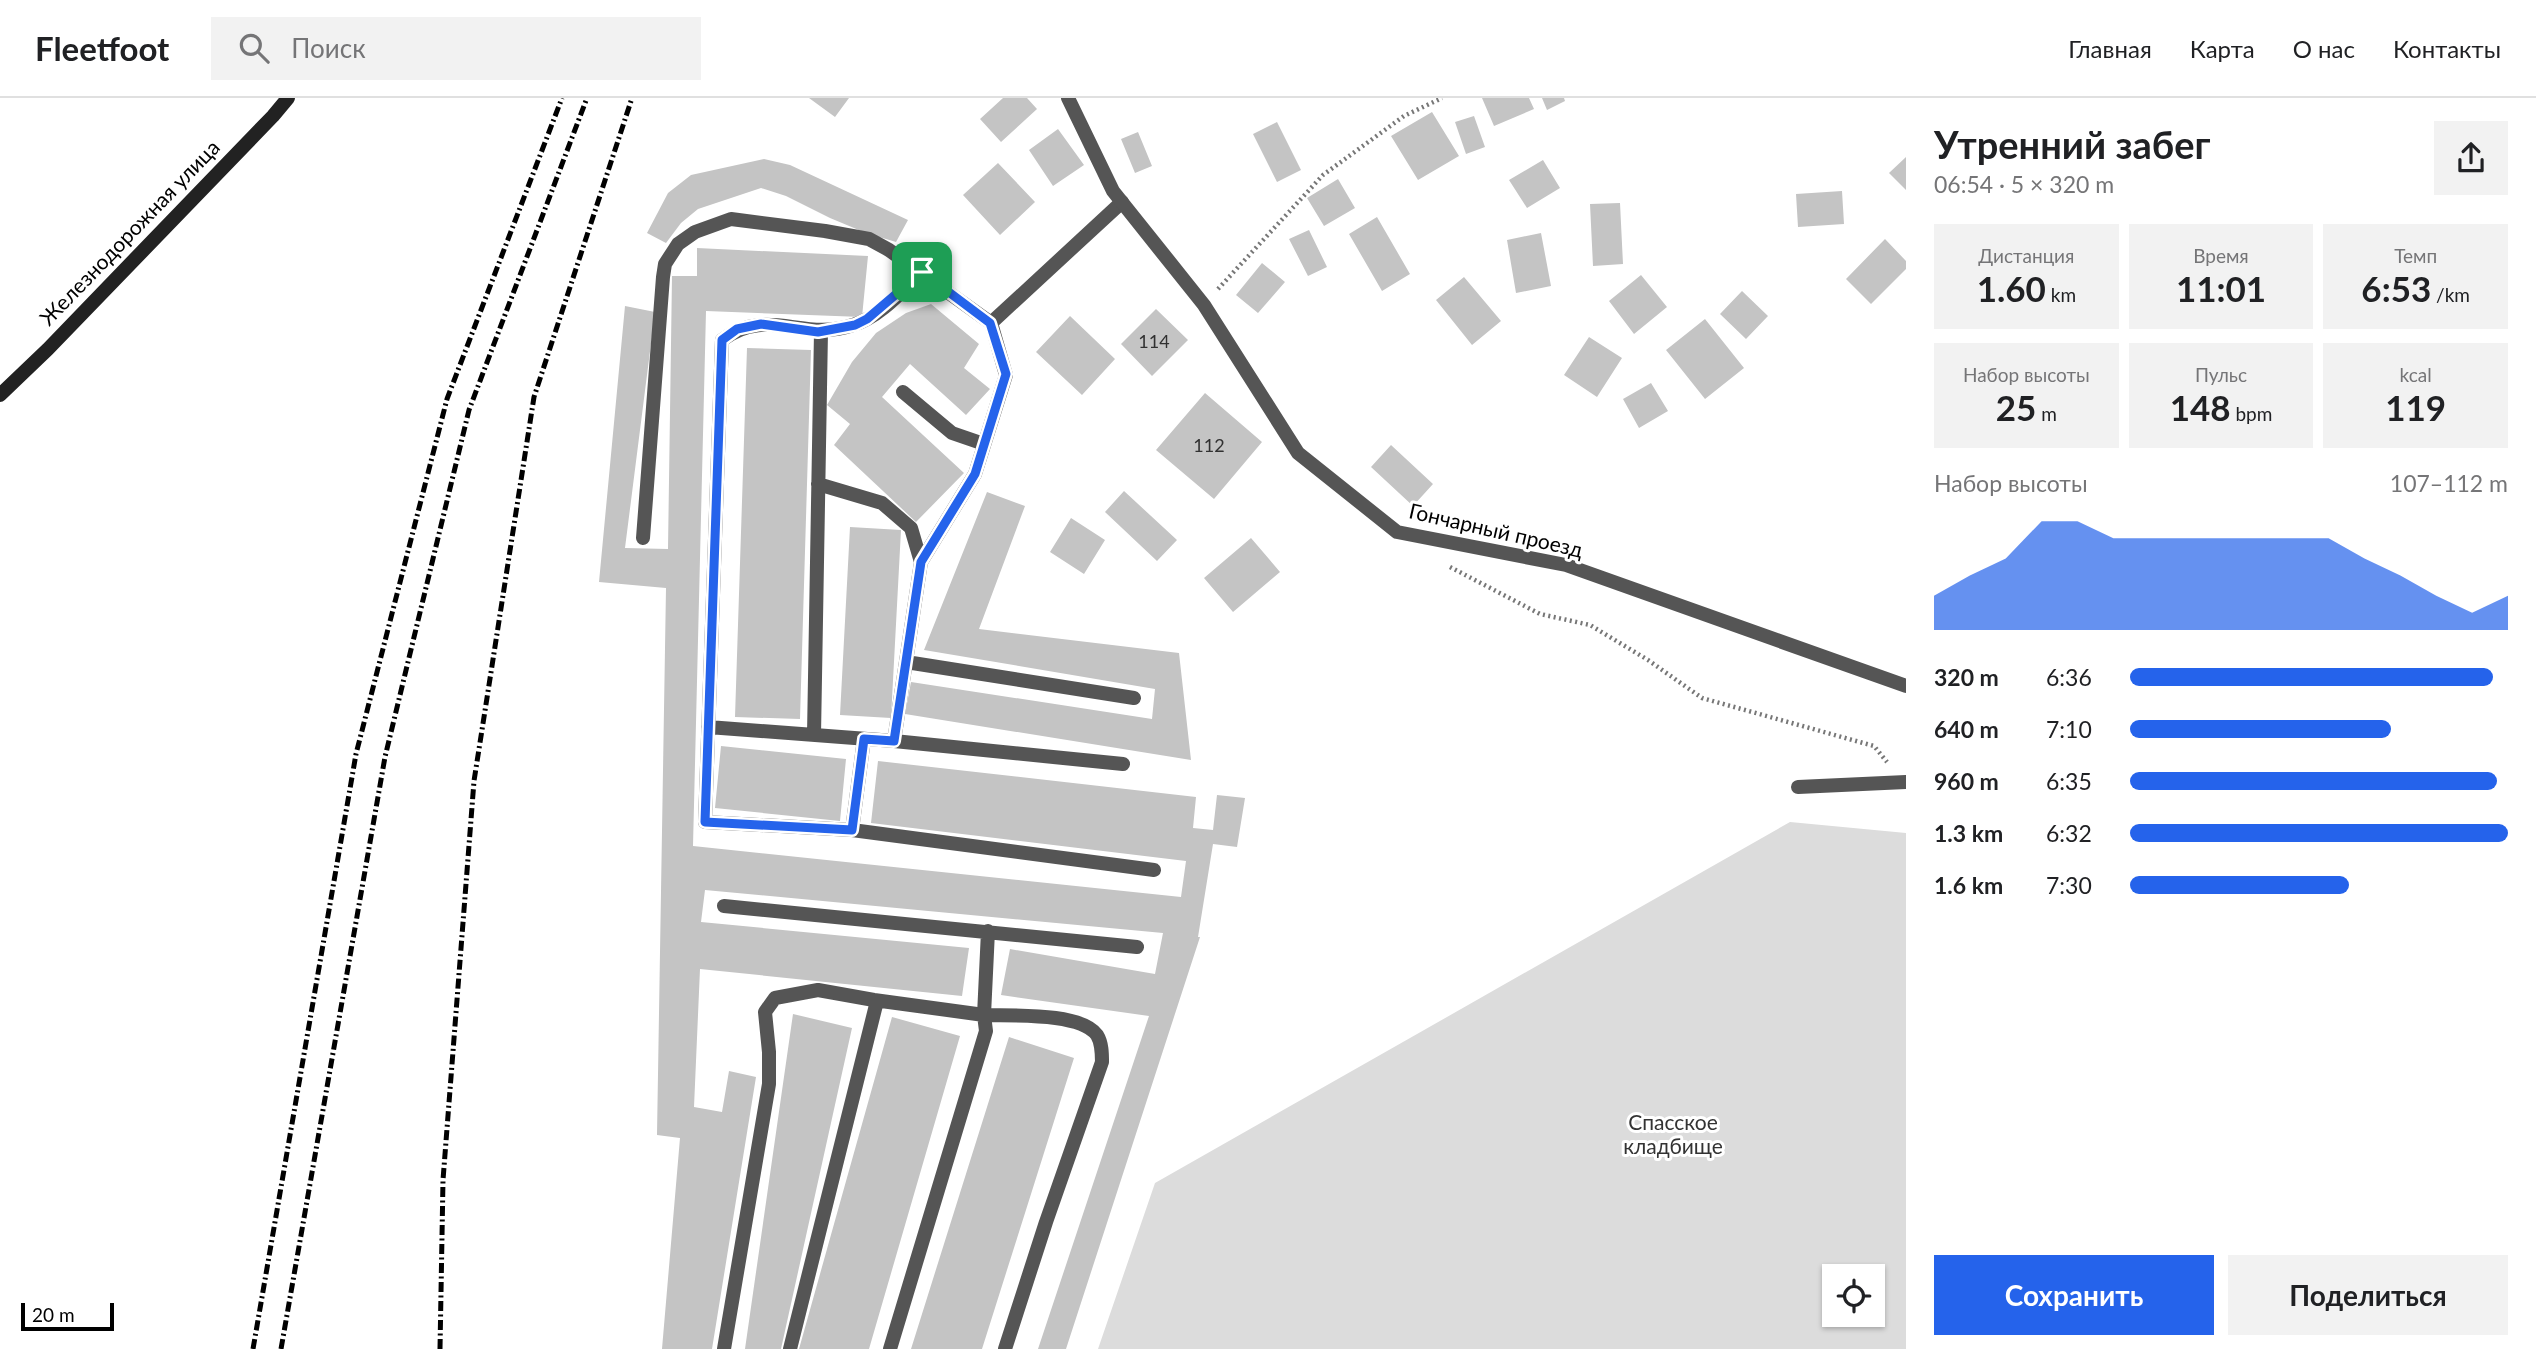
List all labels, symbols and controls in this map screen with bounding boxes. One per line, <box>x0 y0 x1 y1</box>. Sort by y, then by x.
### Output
search box <box>211 17 701 80</box>
text: Fleetfoot <box>35 28 169 68</box>
icon: search <box>235 29 273 67</box>
text: Поиск <box>291 32 366 64</box>
text: Главная <box>2068 34 2152 63</box>
text: Карта <box>2190 34 2255 63</box>
text: О нас <box>2293 34 2355 63</box>
text: Контакты <box>2393 34 2501 63</box>
text: Утренний забег <box>1934 121 2211 167</box>
button: share <box>2434 121 2508 195</box>
street label: Железнодорожная улица <box>34 134 224 330</box>
text: 06:54 · 5 × 320 m <box>1934 170 2114 198</box>
pin <box>892 242 952 302</box>
text: Дистанция <box>1978 244 2074 267</box>
text: Время <box>2193 244 2249 267</box>
text: Темп <box>2394 244 2437 267</box>
icon: arrive <box>903 253 941 291</box>
text: 1.60 <box>1977 267 2046 309</box>
text: 11:01 <box>2176 267 2266 309</box>
text: 6:53 <box>2361 267 2431 309</box>
text: km <box>2046 283 2076 306</box>
text: /km <box>2431 283 2470 306</box>
house number: 114 <box>1138 330 1170 352</box>
text: Набор высоты <box>1963 363 2090 386</box>
text: Пульс <box>2195 363 2247 386</box>
text: kcal <box>2400 363 2432 386</box>
text: 25 <box>1996 386 2036 428</box>
text: 148 <box>2170 386 2231 428</box>
text: 119 <box>2385 386 2446 428</box>
text: m <box>2036 402 2057 425</box>
text: bpm <box>2231 402 2272 425</box>
house number: 112 <box>1193 434 1225 456</box>
text: Набор высоты <box>1934 469 2088 497</box>
text: 107–112 m <box>2390 469 2508 497</box>
street label: Гончарный проезд <box>1407 497 1586 562</box>
text: 320 m <box>1934 663 1999 691</box>
text: 6:36 <box>2046 663 2092 691</box>
text: 640 m <box>1934 715 1999 743</box>
text: 7:10 <box>2046 715 2092 743</box>
text: 960 m <box>1934 767 1999 795</box>
text: 6:35 <box>2046 767 2092 795</box>
text: 1.3 km <box>1934 819 2003 847</box>
text: 6:32 <box>2046 819 2092 847</box>
text: 1.6 km <box>1934 871 2003 899</box>
text: 7:30 <box>2046 871 2092 899</box>
park label: Спасское кладбище <box>1623 1109 1723 1158</box>
button: Сохранить <box>1934 1255 2214 1335</box>
button: Поделиться <box>2228 1255 2508 1335</box>
map controls <box>1822 1264 1885 1327</box>
button: locate <box>1822 1264 1885 1327</box>
scale bar <box>21 1300 114 1332</box>
text: 20 m <box>32 1303 75 1326</box>

